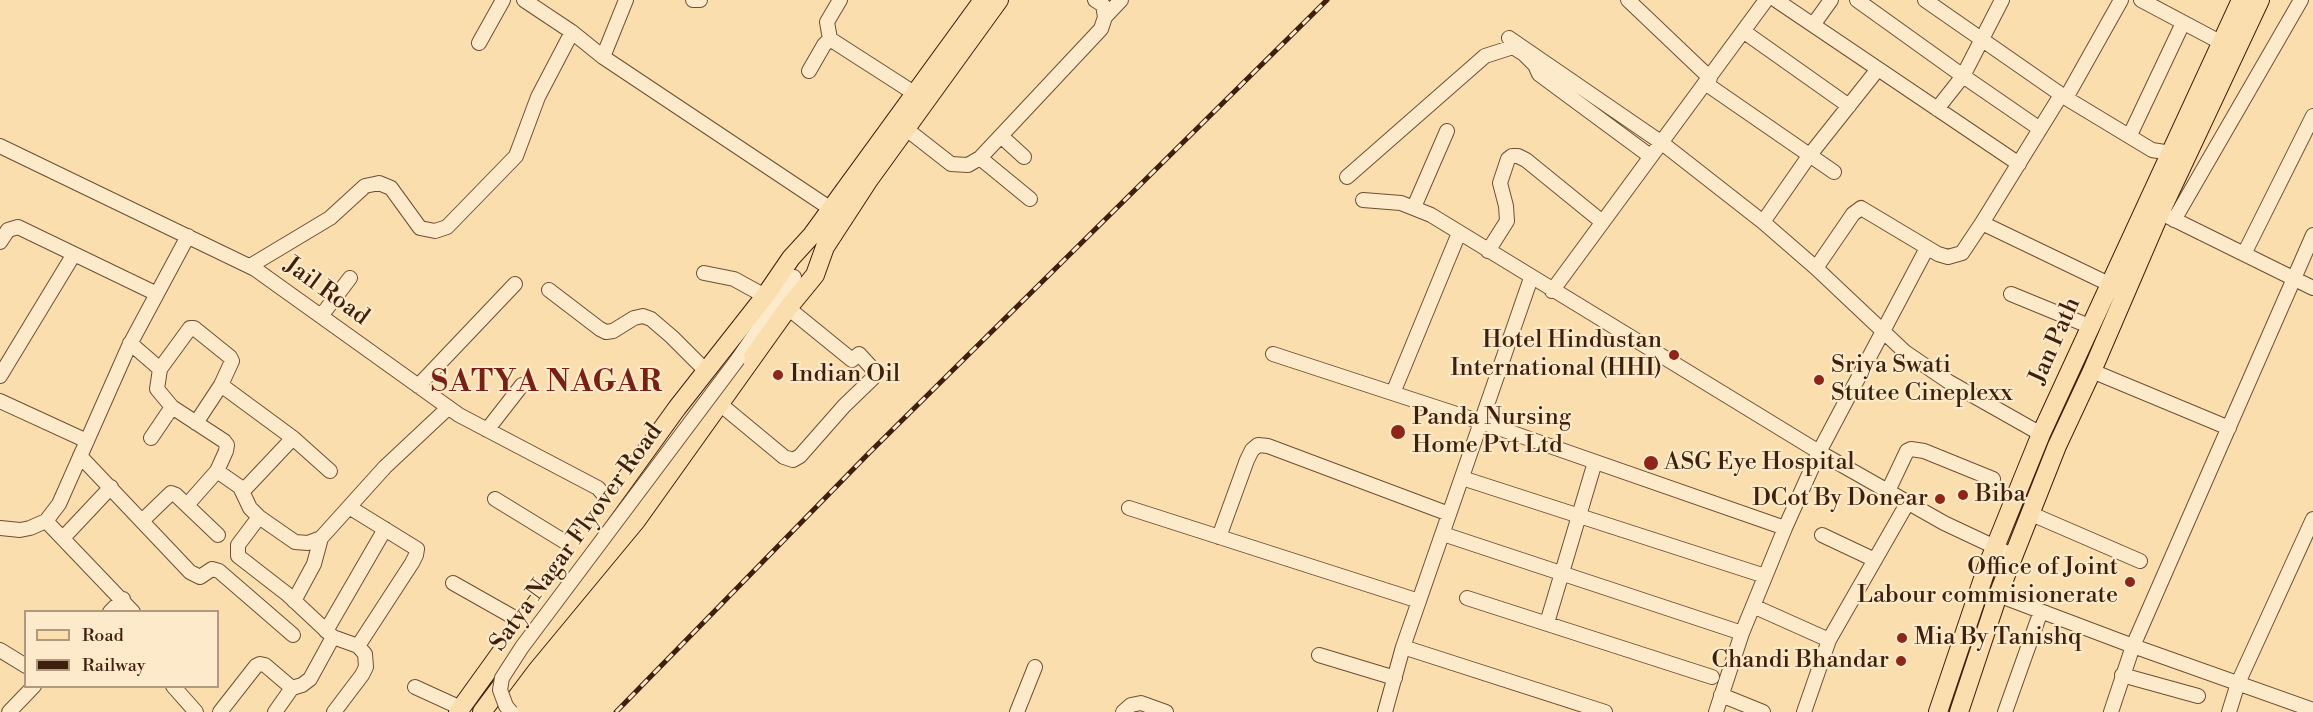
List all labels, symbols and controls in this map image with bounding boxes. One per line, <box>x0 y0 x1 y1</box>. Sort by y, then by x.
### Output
street label: Jail Road <box>278 252 374 332</box>
street label: Jan Path <box>2024 293 2088 389</box>
place label: Hotel Hindustan International (HHI) <box>1450 327 1662 383</box>
marker: Hotel Hindustan International (HHI) <box>1667 348 1681 362</box>
place label: Sriya Swati Stutee Cineplexx <box>1831 352 2013 408</box>
place label: Indian Oil <box>790 361 900 389</box>
district label: SATYA NAGAR <box>431 366 663 402</box>
marker: Indian Oil <box>771 368 785 382</box>
marker: Sriya Swati Stutee Cineplexx <box>1812 373 1826 387</box>
place label: Panda Nursing Home Pvt Ltd <box>1412 404 1571 460</box>
street label: Satya Nagar Flyover Road <box>485 419 669 657</box>
marker: Panda Nursing Home Pvt Ltd <box>1389 423 1407 441</box>
place label: ASG Eye Hospital <box>1664 449 1855 477</box>
marker: ASG Eye Hospital <box>1642 454 1660 472</box>
place label: Biba <box>1975 481 2026 509</box>
place label: DCot By Donear <box>1752 485 1928 513</box>
marker: Biba <box>1956 488 1970 502</box>
marker: DCot By Donear <box>1933 492 1947 506</box>
place label: Office of Joint Labour commisionerate <box>1857 554 2118 610</box>
marker: Office of Joint Labour commisionerate <box>2123 575 2137 589</box>
legend <box>24 610 219 688</box>
text: Road <box>82 624 124 647</box>
place label: Mia By Tanishq <box>1914 624 2082 652</box>
marker: Mia By Tanishq <box>1895 631 1909 645</box>
place label: Chandi Bhandar <box>1711 647 1889 675</box>
text: Railway <box>82 654 145 677</box>
marker: Chandi Bhandar <box>1894 654 1908 668</box>

